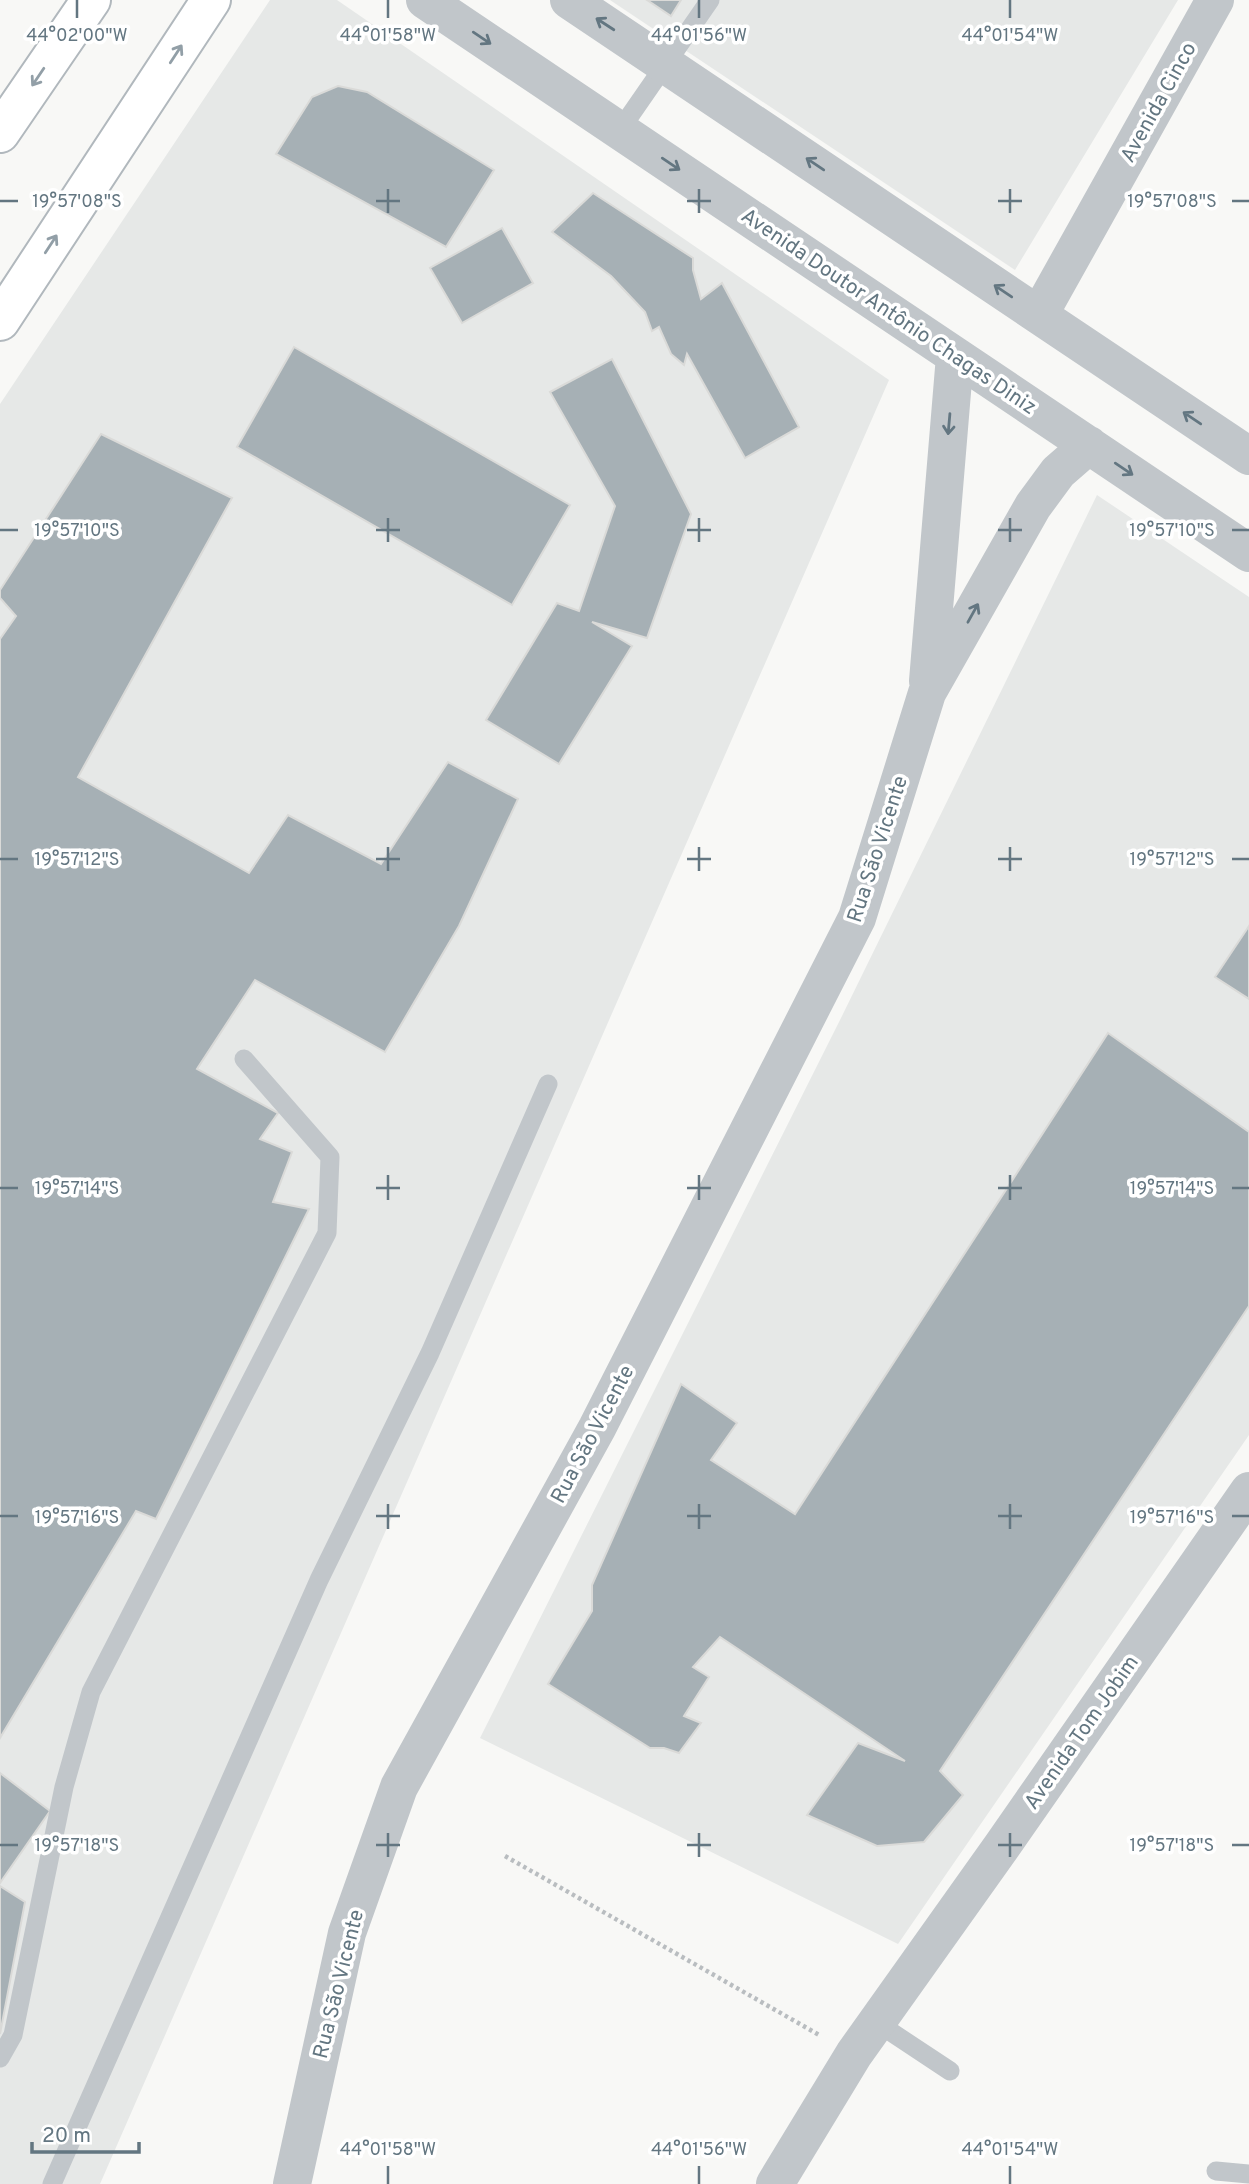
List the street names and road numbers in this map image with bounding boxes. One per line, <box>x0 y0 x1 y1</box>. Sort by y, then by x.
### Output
street label: Avenida Cinco <box>1115 38 1204 168</box>
street label: Avenida Doutor Antônio Chagas Diniz <box>735 203 1041 422</box>
street label: Rua São Vicente <box>842 773 915 926</box>
street label: Rua São Vicente <box>546 1361 641 1508</box>
street label: Avenida Tom Jobim <box>1019 1650 1146 1815</box>
street label: Rua São Vicente <box>308 1907 371 2062</box>

